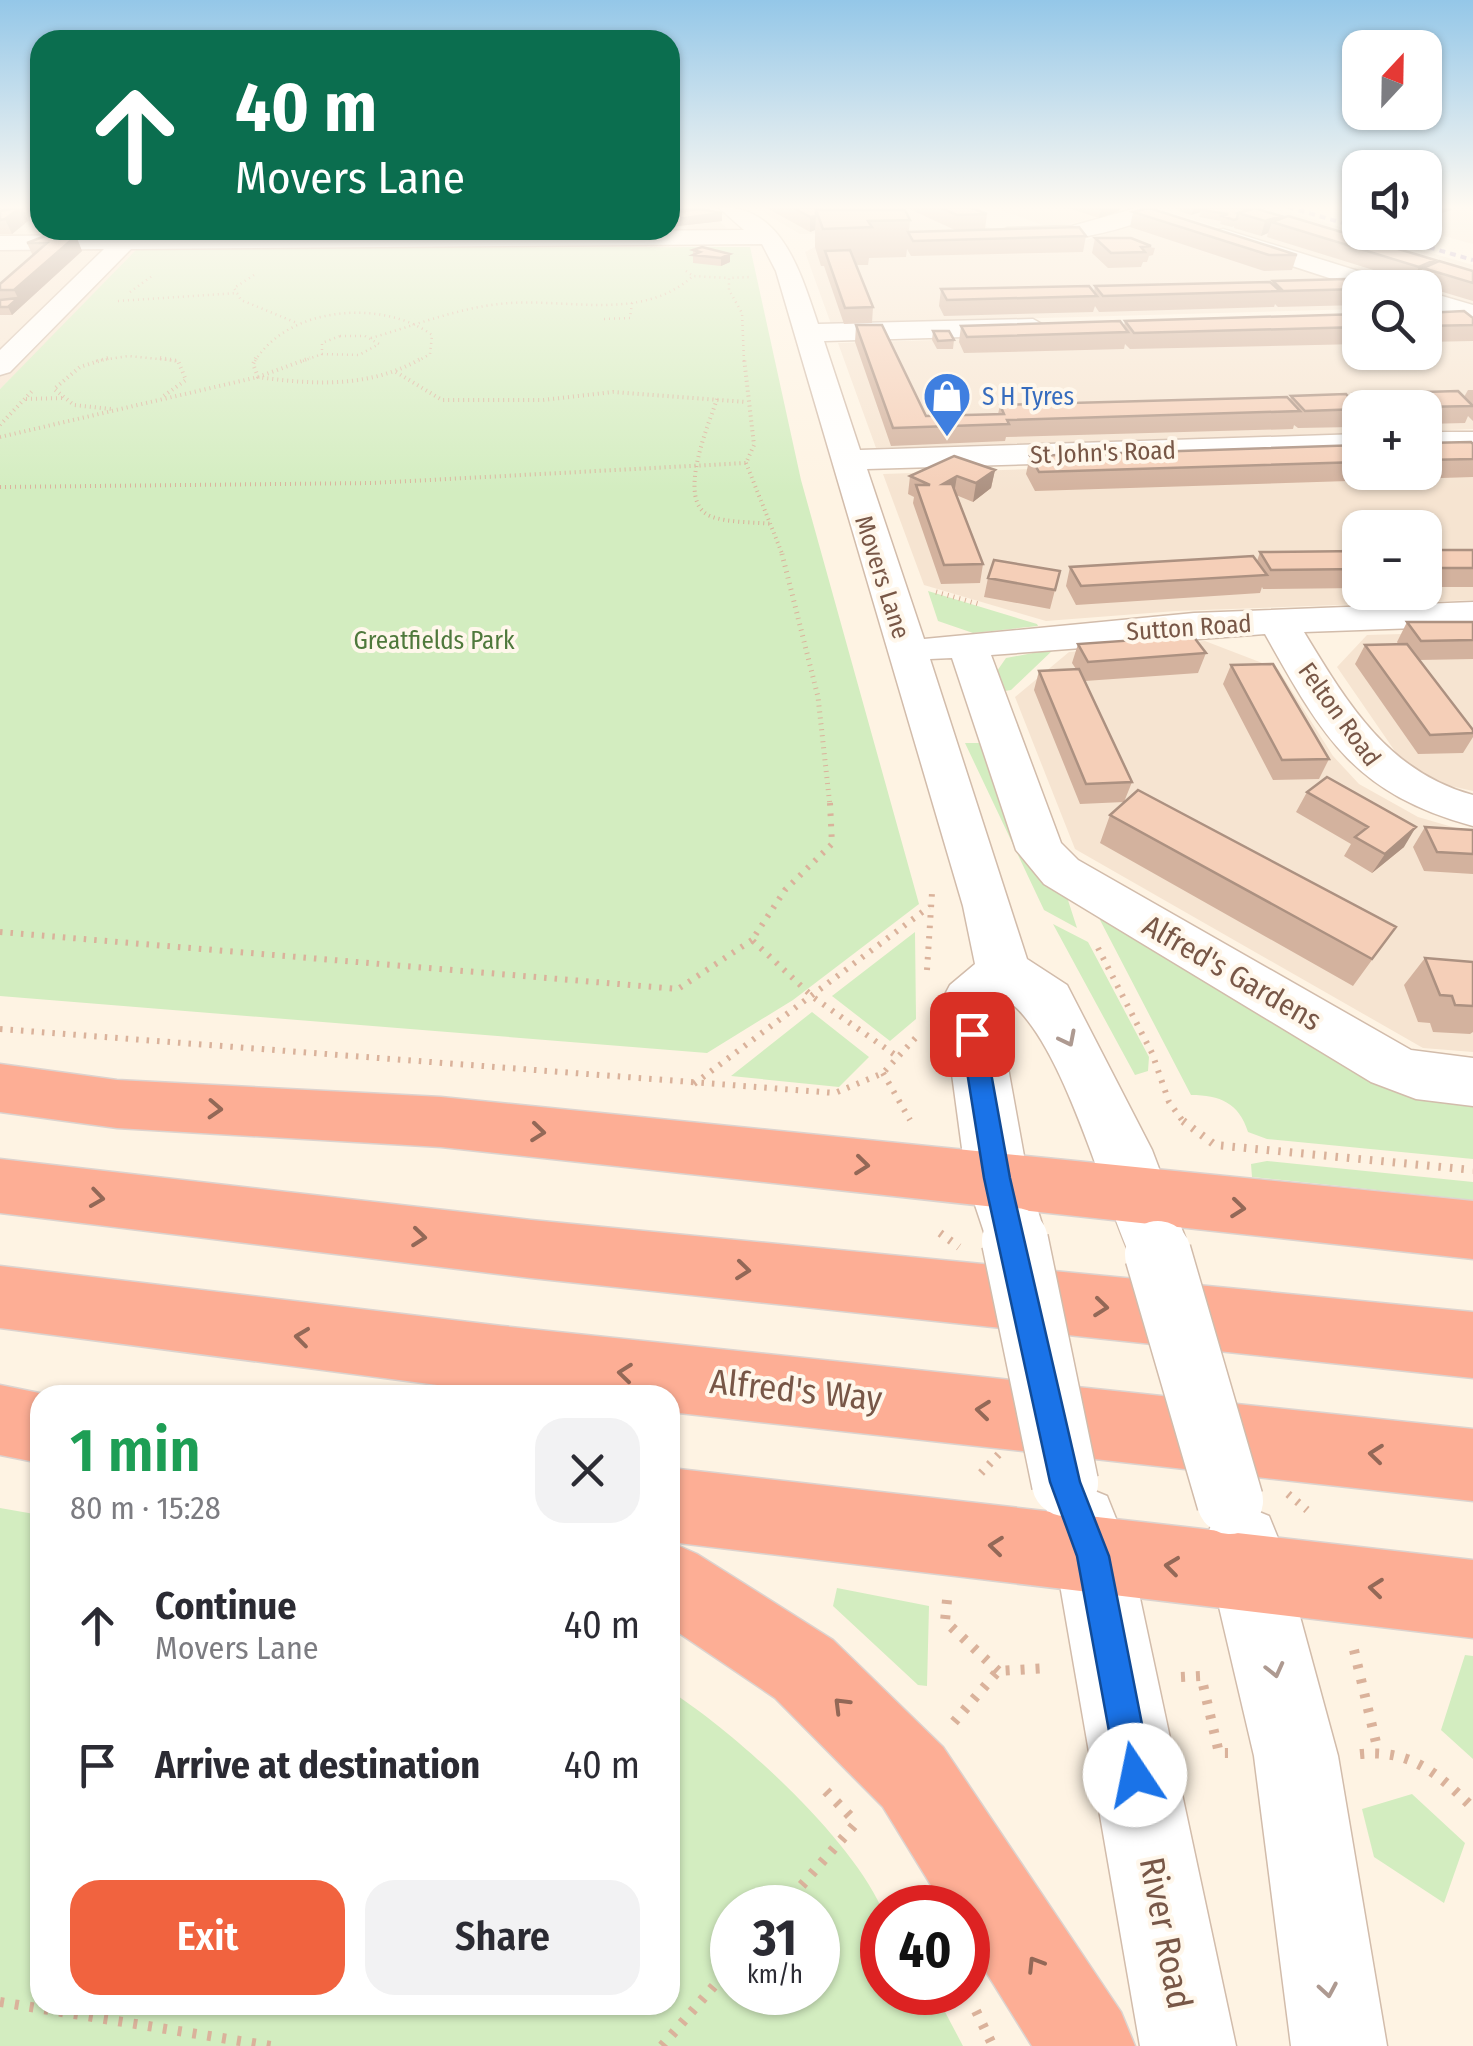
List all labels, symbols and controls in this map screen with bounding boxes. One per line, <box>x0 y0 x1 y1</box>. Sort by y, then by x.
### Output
north arrow <box>1342 30 1442 130</box>
map controls <box>1342 30 1442 610</box>
text: 40 m <box>235 66 377 150</box>
icon: ahead <box>70 70 200 200</box>
button: sound <box>1342 150 1442 250</box>
text: Movers Lane <box>235 151 465 205</box>
button: search <box>1342 270 1442 370</box>
shop icon: S H Tyres <box>921 370 973 438</box>
place label: S H Tyres <box>982 382 1074 412</box>
button: + <box>1342 390 1442 490</box>
street label: St John's Road <box>1030 435 1176 471</box>
button: − <box>1342 510 1442 610</box>
street label: Movers Lane <box>848 512 916 643</box>
street label: Sutton Road <box>1125 609 1253 647</box>
park label: Greatfields Park <box>353 626 515 656</box>
street label: Felton Road <box>1292 657 1387 772</box>
street label: Alfred's Gardens <box>1136 907 1328 1039</box>
pin <box>930 992 1015 1077</box>
icon: arrive <box>945 1007 1000 1062</box>
one-way arrow <box>1056 1028 1075 1046</box>
one-way arrow <box>207 1098 223 1119</box>
one-way arrow <box>531 1121 547 1142</box>
one-way arrow <box>854 1154 870 1175</box>
one-way arrow <box>88 1187 105 1208</box>
one-way arrow <box>1230 1197 1246 1219</box>
one-way arrow <box>412 1226 428 1247</box>
one-way arrow <box>735 1259 751 1280</box>
one-way arrow <box>1093 1296 1109 1317</box>
one-way arrow <box>294 1327 310 1348</box>
street label: Alfred's Way <box>708 1360 885 1420</box>
one-way arrow <box>617 1362 633 1384</box>
one-way arrow <box>975 1400 991 1422</box>
text: 1 min <box>70 1415 201 1487</box>
button: close <box>535 1418 640 1523</box>
one-way arrow <box>1368 1444 1384 1466</box>
text: 80 m · 15:28 <box>70 1489 221 1527</box>
one-way arrow <box>988 1535 1004 1557</box>
one-way arrow <box>1164 1556 1180 1577</box>
one-way arrow <box>1368 1578 1384 1600</box>
text: Continue <box>155 1583 296 1629</box>
icon: ahead <box>70 1598 125 1653</box>
text: 40 m <box>564 1602 640 1648</box>
text: Movers Lane <box>155 1629 319 1667</box>
one-way arrow <box>1263 1660 1284 1678</box>
one-way arrow <box>834 1699 852 1717</box>
position arrow <box>1083 1723 1187 1827</box>
icon: arrive <box>70 1738 125 1793</box>
text: Arrive at destination <box>155 1742 480 1788</box>
text: 40 m <box>564 1742 640 1788</box>
street label: River Road <box>1131 1854 1201 2012</box>
button: Exit <box>70 1880 345 1995</box>
button: Share <box>365 1880 640 1995</box>
speed limit sign: 40 <box>860 1885 990 2015</box>
text: 31 <box>753 1908 797 1968</box>
one-way arrow <box>1028 1956 1047 1974</box>
text: km/h <box>747 1960 803 1990</box>
one-way arrow <box>1317 1981 1338 1998</box>

